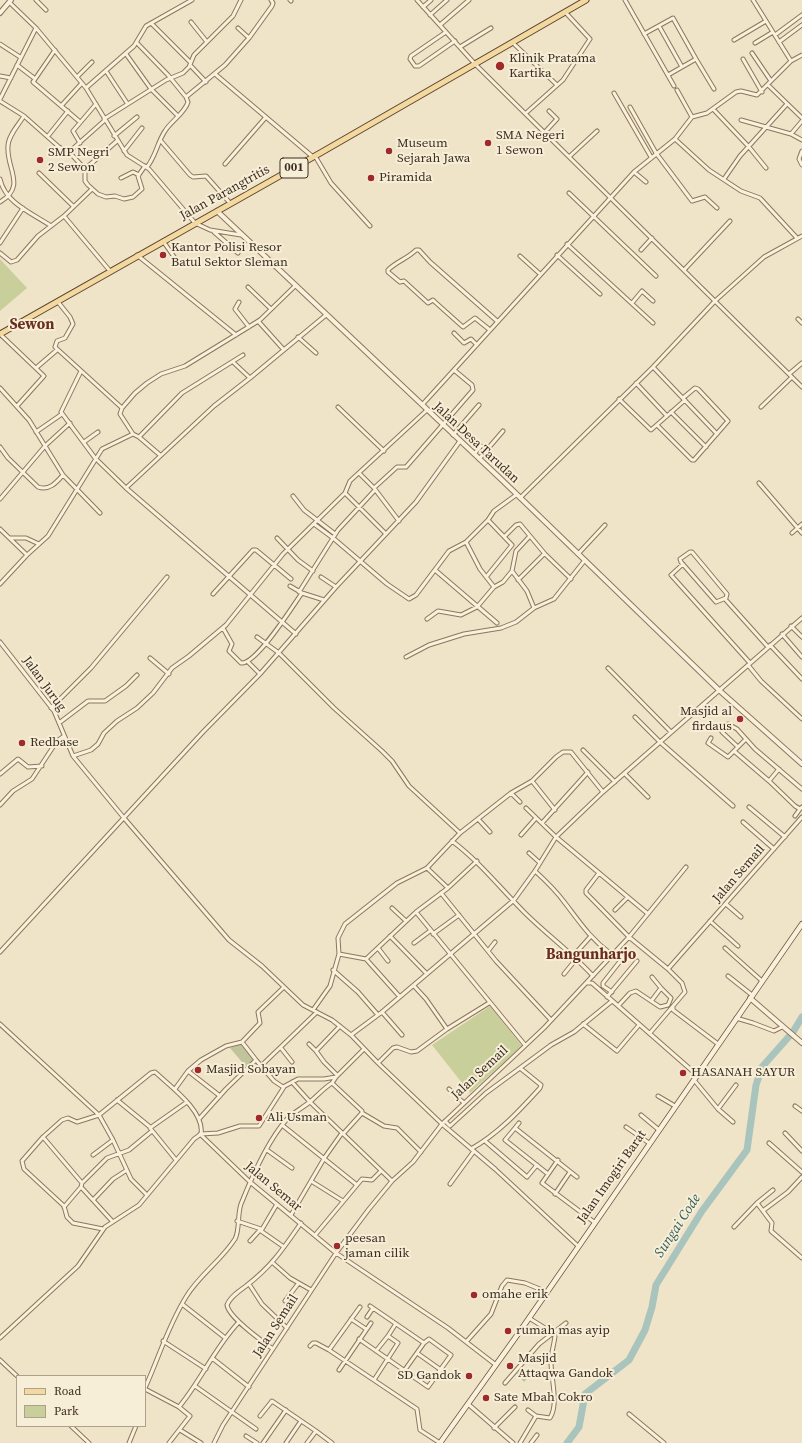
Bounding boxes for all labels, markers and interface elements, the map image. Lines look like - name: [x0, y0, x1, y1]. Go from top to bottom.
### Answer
- place label: Klinik Pratama Kartika: [509, 51, 596, 82]
- marker: Klinik Pratama Kartika: [494, 60, 506, 72]
- place label: SMA Negeri 1 Sewon: [496, 128, 565, 159]
- place label: Museum Sejarah Jawa: [397, 136, 470, 167]
- marker: SMA Negeri 1 Sewon: [483, 138, 493, 148]
- place label: SMP Negri 2 Sewon: [48, 145, 109, 176]
- marker: Museum Sejarah Jawa: [384, 146, 394, 156]
- marker: SMP Negri 2 Sewon: [35, 155, 45, 165]
- road number: 001: [280, 158, 308, 178]
- street label: Jalan Parangtritis: [177, 162, 273, 224]
- place label: Piramida: [379, 170, 432, 186]
- marker: Piramida: [366, 173, 376, 183]
- place label: Kantor Polisi Resor Batul Sektor Sleman: [171, 240, 288, 271]
- marker: Kantor Polisi Resor Batul Sektor Sleman: [158, 250, 168, 260]
- district label: Sewon: [9, 316, 55, 334]
- street label: Jalan Desa Tarudan: [430, 399, 522, 487]
- street label: Jalan Jurug: [19, 653, 69, 715]
- place label: Masjid al firdaus: [680, 704, 732, 735]
- marker: Masjid al firdaus: [735, 714, 745, 724]
- place label: Redbase: [30, 735, 79, 751]
- marker: Redbase: [17, 738, 27, 748]
- street label: Jalan Semail: [710, 842, 768, 906]
- district label: Bangunharjo: [546, 946, 636, 964]
- street label: Jalan Semail: [448, 1043, 512, 1103]
- place label: Masjid Sobayan: [206, 1062, 296, 1078]
- marker: Masjid Sobayan: [193, 1065, 203, 1075]
- place label: HASANAH SAYUR: [691, 1065, 795, 1081]
- marker: HASANAH SAYUR: [678, 1068, 688, 1078]
- place label: Ali Usman: [267, 1110, 327, 1126]
- marker: Ali Usman: [254, 1113, 264, 1123]
- street label: Jalan Imogiri Barat: [574, 1127, 650, 1227]
- street label: Jalan Semar: [241, 1159, 305, 1215]
- water label: Sungai Code: [651, 1191, 705, 1261]
- place label: peesan jaman cilik: [345, 1231, 409, 1262]
- marker: peesan jaman cilik: [332, 1241, 342, 1251]
- place label: omahe erik: [482, 1287, 548, 1303]
- marker: omahe erik: [469, 1290, 479, 1300]
- street label: Jalan Semail: [250, 1292, 302, 1360]
- place label: rumah mas ayip: [516, 1323, 610, 1339]
- marker: rumah mas ayip: [503, 1326, 513, 1336]
- place label: Masjid Attaqwa Gandok: [518, 1351, 613, 1382]
- marker: Masjid Attaqwa Gandok: [505, 1361, 515, 1371]
- place label: SD Gandok: [397, 1368, 461, 1384]
- marker: SD Gandok: [464, 1371, 474, 1381]
- legend: [16, 1375, 146, 1427]
- text: Road: [54, 1383, 81, 1399]
- place label: Sate Mbah Cokro: [494, 1390, 593, 1406]
- marker: Sate Mbah Cokro: [481, 1393, 491, 1403]
- text: Park: [54, 1403, 79, 1419]

